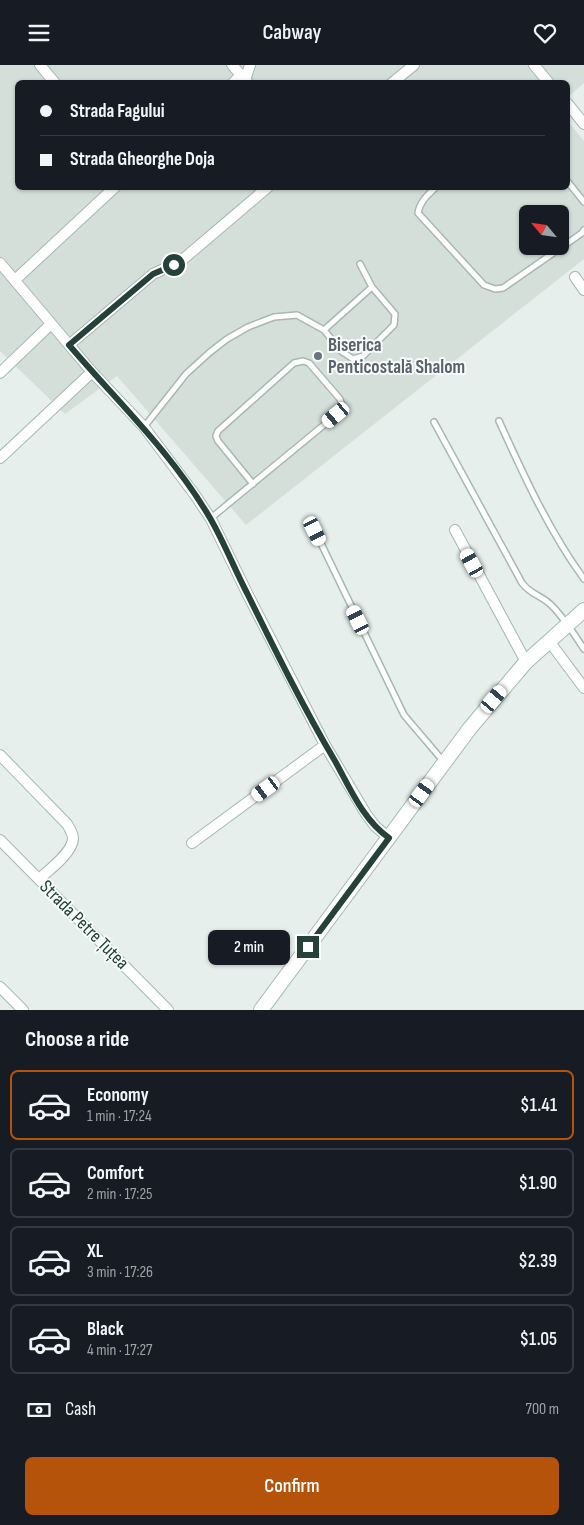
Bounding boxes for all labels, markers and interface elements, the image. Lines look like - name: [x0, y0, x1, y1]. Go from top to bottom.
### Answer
- icon: menu: [25, 19, 53, 47]
- text: Cabway: [263, 19, 321, 46]
- icon: heart: [531, 19, 559, 47]
- text: Strada Fagului: [70, 100, 165, 123]
- text: Strada Gheorghe Doja: [70, 148, 215, 171]
- north arrow: [519, 205, 569, 255]
- map controls: [519, 205, 569, 255]
- route start: [163, 254, 185, 276]
- place label: Biserica Penticostală Shalom: [328, 334, 465, 379]
- marker: Biserica Penticostală Shalom: [312, 350, 324, 362]
- car: [319, 400, 352, 430]
- car: [301, 514, 328, 548]
- car: [458, 546, 485, 580]
- car: [344, 603, 371, 637]
- car: [478, 683, 509, 715]
- car: [249, 774, 282, 804]
- car: [407, 776, 436, 810]
- street label: Strada Petre Țuțea: [35, 876, 133, 974]
- callout: 2 min: [208, 929, 290, 965]
- route end: [297, 936, 319, 958]
- text: 2 min: [234, 938, 264, 957]
- text: Choose a ride: [25, 1026, 129, 1053]
- icon: car: [27, 1083, 72, 1128]
- text: Economy: [87, 1084, 149, 1107]
- text: $1.41: [520, 1094, 557, 1117]
- text: 1 min · 17:24: [87, 1107, 152, 1126]
- icon: car: [27, 1161, 72, 1206]
- text: Comfort: [87, 1162, 144, 1185]
- text: $1.90: [519, 1172, 557, 1195]
- text: 2 min · 17:25: [87, 1185, 152, 1204]
- icon: car: [27, 1239, 72, 1284]
- text: XL: [87, 1240, 103, 1263]
- text: $2.39: [518, 1250, 557, 1273]
- text: 3 min · 17:26: [87, 1263, 153, 1282]
- icon: car: [27, 1317, 72, 1362]
- text: Black: [87, 1318, 124, 1341]
- text: $1.05: [519, 1328, 557, 1351]
- text: 4 min · 17:27: [87, 1341, 153, 1360]
- icon: cash: [25, 1396, 53, 1424]
- text: Cash: [65, 1398, 96, 1421]
- text: 700 m: [526, 1400, 559, 1419]
- button: Confirm: [25, 1457, 559, 1515]

